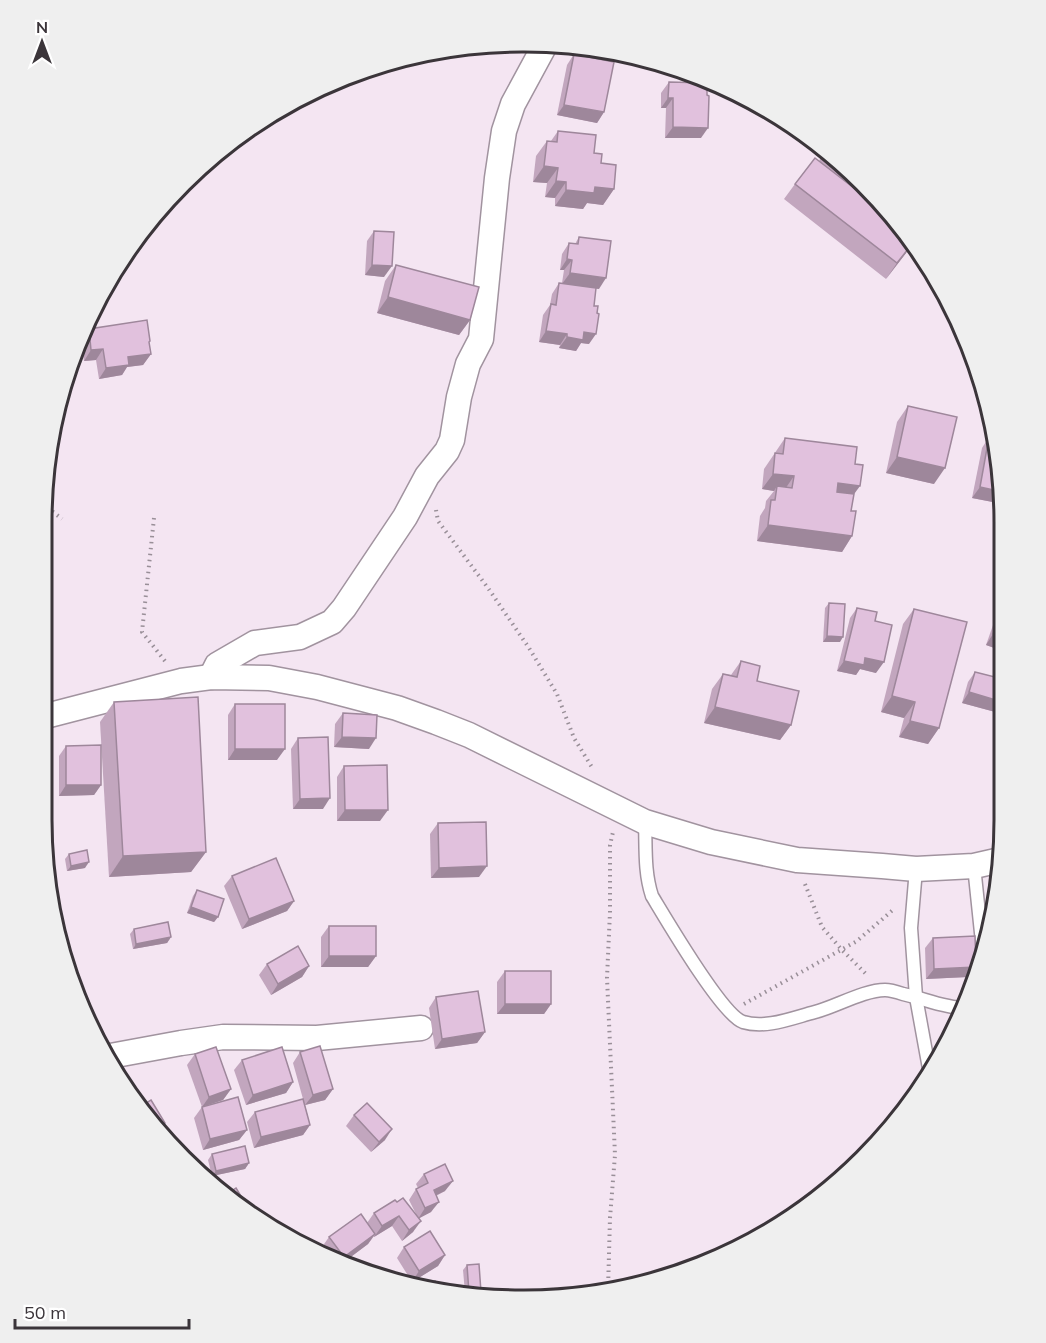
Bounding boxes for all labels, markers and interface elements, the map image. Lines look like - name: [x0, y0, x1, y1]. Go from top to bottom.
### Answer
- north arrow: [12, 12, 72, 72]
- text: N: [36, 17, 48, 37]
- scale bar: [15, 1292, 189, 1330]
- text: 50 m: [24, 1301, 66, 1324]

